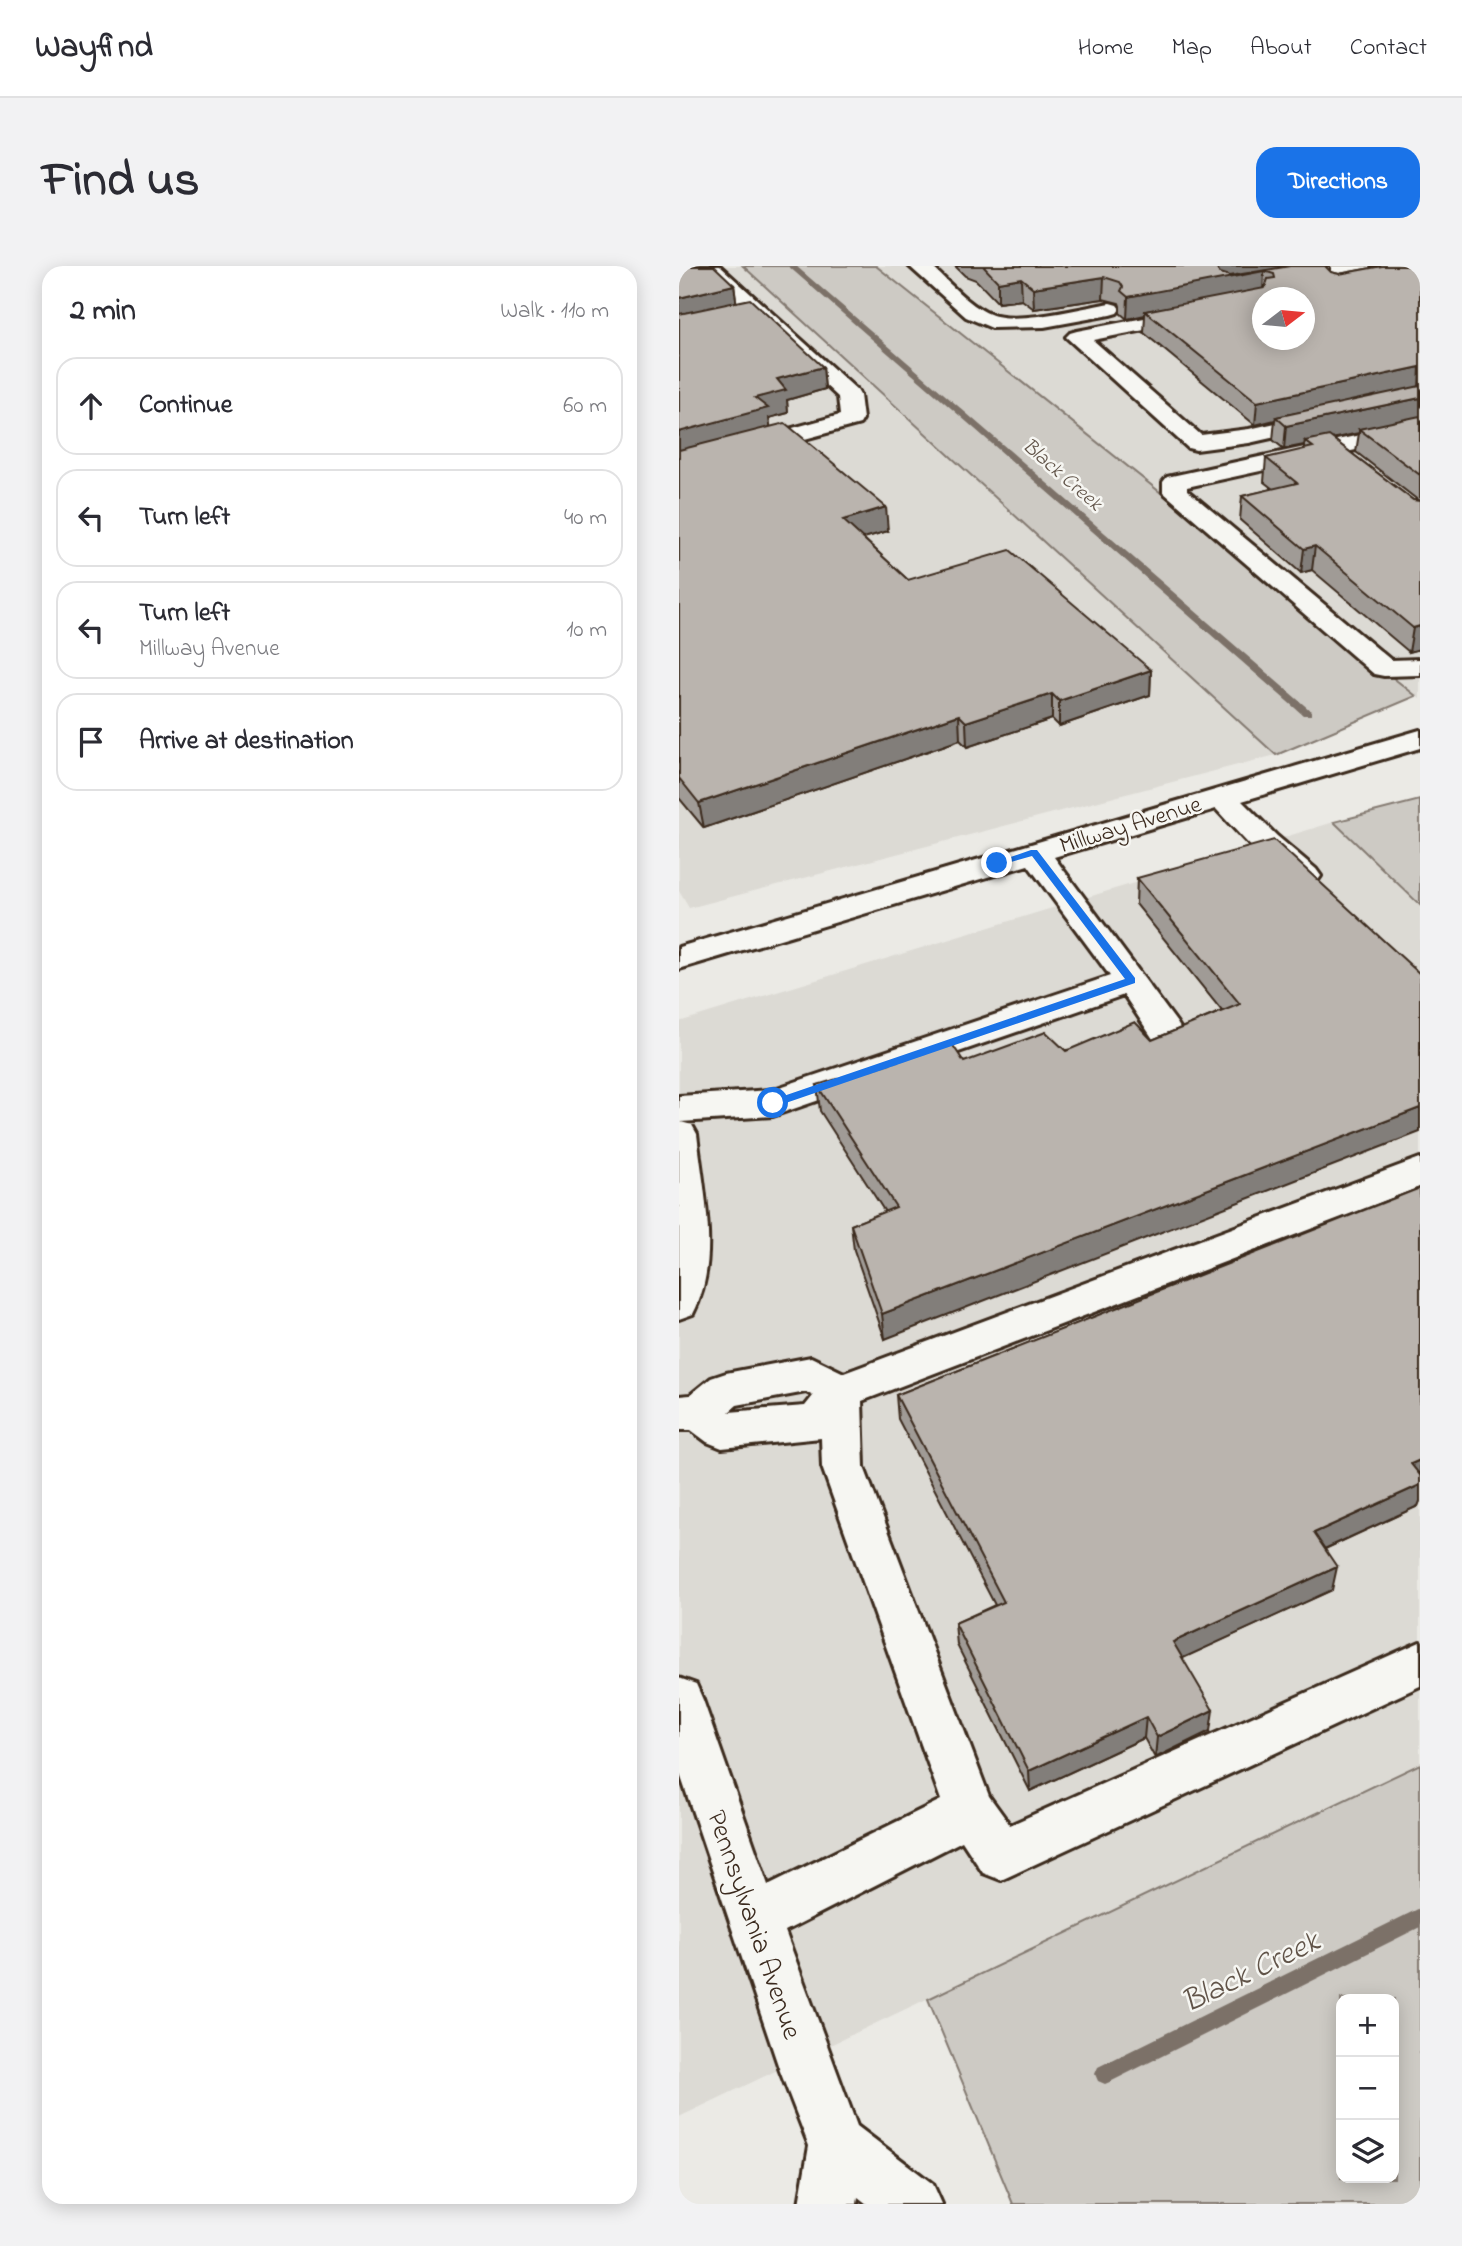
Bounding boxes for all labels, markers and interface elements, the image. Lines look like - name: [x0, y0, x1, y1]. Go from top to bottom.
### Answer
- text: Wayfind: [35, 24, 153, 72]
- text: Home: [1078, 31, 1134, 66]
- text: Map: [1172, 31, 1212, 66]
- text: About: [1250, 31, 1312, 66]
- text: Contact: [1350, 31, 1427, 66]
- text: Find us: [42, 146, 199, 218]
- button: Directions: [1256, 147, 1420, 218]
- north arrow: [1252, 287, 1315, 350]
- text: 2 min: [70, 290, 136, 334]
- text: Walk · 110 m: [500, 295, 609, 328]
- icon: ahead: [72, 387, 110, 425]
- text: Continue: [139, 387, 232, 425]
- text: 60 m: [563, 390, 607, 423]
- water label: Black Creek: [1015, 432, 1109, 519]
- icon: left: [72, 499, 110, 537]
- text: Turn left: [139, 499, 230, 537]
- text: 40 m: [564, 502, 607, 535]
- text: Turn left: [139, 595, 230, 633]
- icon: left: [72, 611, 110, 649]
- text: 10 m: [566, 614, 607, 647]
- text: Millway Avenue: [139, 633, 280, 666]
- icon: arrive: [72, 723, 110, 761]
- text: Arrive at destination: [139, 723, 354, 761]
- street label: Millway Avenue: [1055, 788, 1207, 866]
- route end: [981, 847, 1012, 878]
- route start: [757, 1087, 788, 1118]
- street label: Pennsylvania Avenue: [694, 1805, 811, 2046]
- water label: Black Creek: [1174, 1919, 1330, 2027]
- map controls: [1336, 1994, 1399, 2183]
- button: +: [1336, 1994, 1399, 2057]
- button: −: [1336, 2057, 1399, 2120]
- button: layers: [1336, 2120, 1399, 2183]

